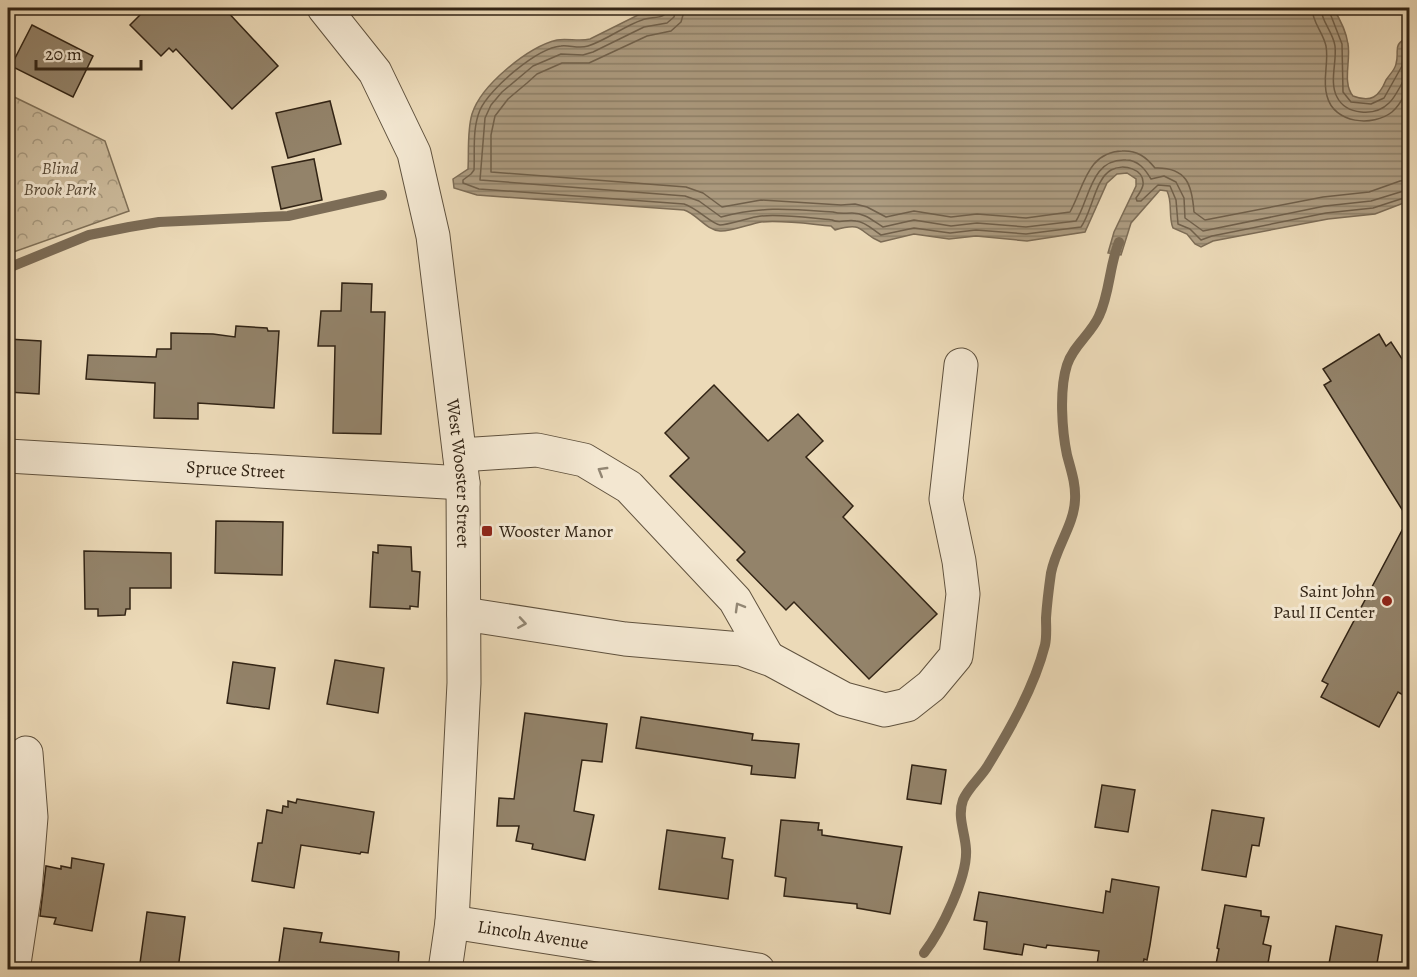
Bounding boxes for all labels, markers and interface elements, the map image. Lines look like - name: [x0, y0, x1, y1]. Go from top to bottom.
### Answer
- scale bar: [36, 33, 141, 71]
- text: 20 m: [45, 42, 82, 66]
- park label: Blind Brook Park: [23, 156, 97, 201]
- street label: West Wooster Street: [441, 397, 475, 548]
- street label: Spruce Street: [185, 455, 286, 484]
- one-way arrow: [598, 466, 608, 478]
- place label: Wooster Manor: [498, 519, 613, 543]
- marker: Wooster Manor: [480, 524, 494, 538]
- place label: Saint John Paul II Center: [1273, 579, 1375, 624]
- marker: Saint John Paul II Center: [1380, 594, 1394, 608]
- one-way arrow: [735, 603, 746, 613]
- one-way arrow: [517, 616, 527, 629]
- street label: Lincoln Avenue: [476, 914, 590, 955]

